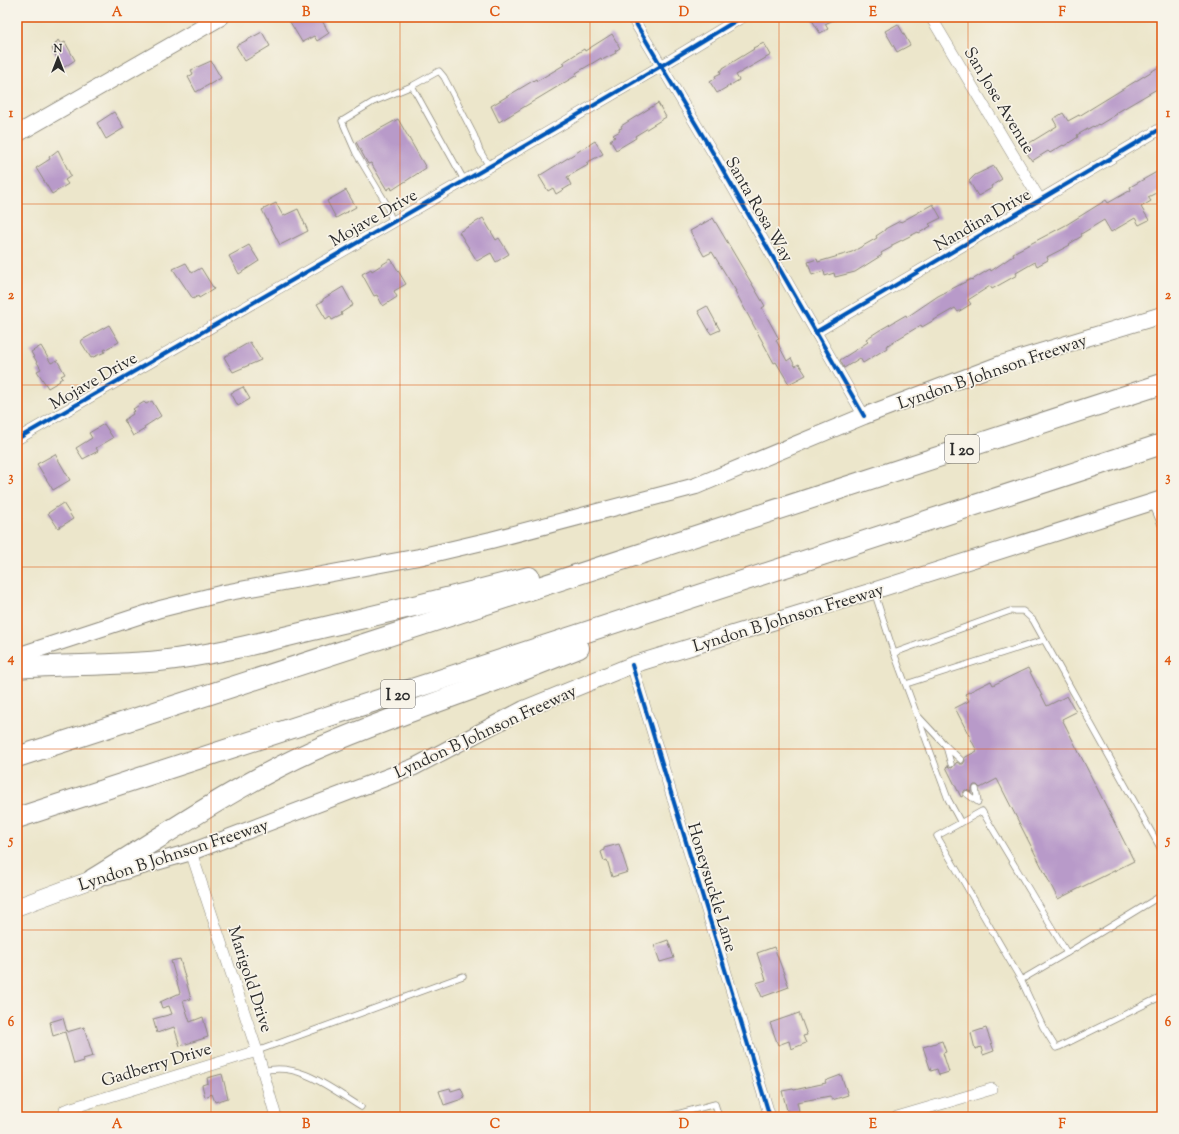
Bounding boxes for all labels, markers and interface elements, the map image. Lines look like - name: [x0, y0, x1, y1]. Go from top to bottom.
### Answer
- text: A: [112, 4, 123, 22]
- text: B: [302, 4, 311, 22]
- text: C: [490, 4, 500, 22]
- text: D: [679, 4, 689, 22]
- text: E: [869, 4, 877, 22]
- text: F: [1058, 4, 1066, 22]
- north arrow: [38, 38, 78, 78]
- text: N: [53, 41, 63, 57]
- street label: San Jose Avenue: [957, 43, 1040, 159]
- text: 1: [9, 105, 14, 123]
- text: 1: [1166, 105, 1171, 123]
- street label: Santa Rosa Way: [718, 153, 798, 268]
- street label: Nandina Drive: [930, 183, 1036, 258]
- street label: Mojave Drive: [326, 184, 422, 254]
- text: 2: [8, 287, 15, 305]
- text: 2: [1165, 287, 1172, 305]
- street label: Lyndon B Johnson Freeway: [895, 329, 1091, 417]
- street label: Mojave Drive: [46, 347, 142, 417]
- road number: I 20: [945, 435, 979, 463]
- text: 3: [8, 469, 14, 487]
- text: 3: [1165, 469, 1171, 487]
- street label: Lyndon B Johnson Freeway: [690, 578, 888, 659]
- text: 4: [7, 650, 15, 668]
- text: 4: [1164, 650, 1172, 668]
- road number: I 20: [381, 680, 415, 708]
- street label: Lyndon B Johnson Freeway: [391, 680, 581, 786]
- street label: Lyndon B Johnson Freeway: [75, 814, 272, 898]
- street label: Honeysuckle Lane: [680, 820, 742, 955]
- text: 5: [8, 832, 14, 850]
- text: 5: [1165, 832, 1171, 850]
- street label: Marigold Drive: [221, 923, 278, 1036]
- text: 6: [8, 1014, 15, 1032]
- text: 6: [1165, 1014, 1172, 1032]
- street label: Gadberry Drive: [98, 1038, 215, 1094]
- text: A: [112, 1116, 123, 1134]
- text: B: [302, 1116, 311, 1134]
- text: C: [490, 1116, 500, 1134]
- text: D: [679, 1116, 689, 1134]
- text: E: [869, 1116, 877, 1134]
- text: F: [1058, 1116, 1066, 1134]

